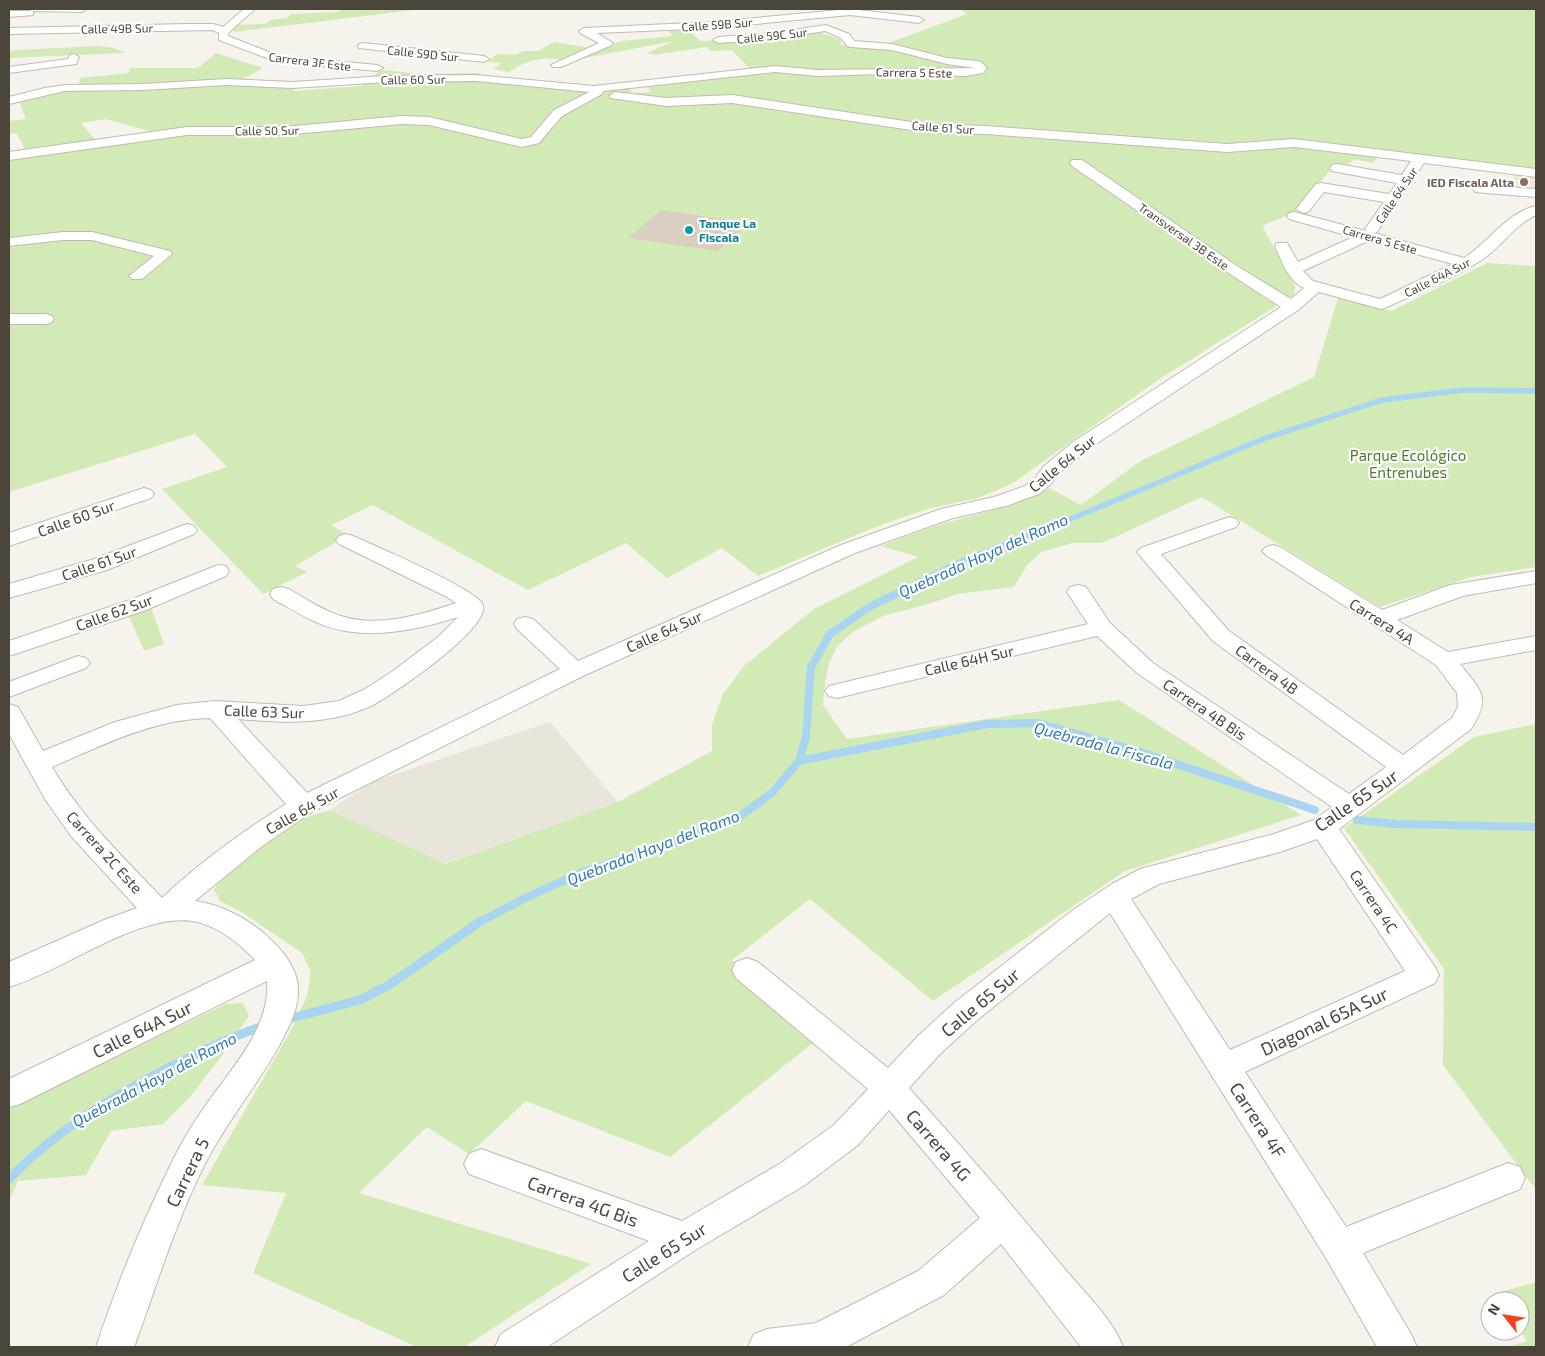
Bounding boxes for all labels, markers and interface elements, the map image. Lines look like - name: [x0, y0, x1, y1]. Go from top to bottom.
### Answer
- street label: Calle 59B Sur: [681, 15, 753, 33]
- street label: Calle 49B Sur: [81, 20, 154, 36]
- street label: Calle 59C Sur: [736, 24, 808, 46]
- street label: Calle 59D Sur: [386, 42, 460, 64]
- street label: Carrera 3F Este: [268, 49, 352, 73]
- street label: Carrera 5 Este: [876, 64, 952, 80]
- street label: Calle 60 Sur: [380, 71, 446, 87]
- street label: Calle 61 Sur: [911, 118, 975, 136]
- street label: Calle 50 Sur: [235, 122, 300, 138]
- street label: Calle 64 Sur: [1372, 164, 1420, 226]
- place label: IED Fiscala Alta: [1427, 175, 1514, 189]
- marker: IED Fiscala Alta: [1518, 176, 1530, 188]
- street label: Transversal 3B Este: [1136, 200, 1232, 272]
- place label: Tanque La Fiscala: [699, 216, 756, 244]
- street label: Carrera 5 Este: [1341, 222, 1419, 256]
- marker: Tanque La Fiscala: [683, 224, 695, 236]
- street label: Calle 64A Sur: [1402, 254, 1472, 300]
- street label: Calle 64 Sur: [1025, 430, 1099, 496]
- park label: Parque Ecológico Entrenubes: [1350, 446, 1466, 481]
- street label: Calle 60 Sur: [35, 496, 117, 540]
- water label: Quebrada Haya del Ramo: [895, 509, 1071, 602]
- street label: Calle 61 Sur: [59, 542, 139, 584]
- street label: Calle 62 Sur: [73, 590, 155, 634]
- street label: Carrera 4A: [1346, 594, 1418, 648]
- street label: Calle 64 Sur: [623, 606, 705, 656]
- street label: Carrera 4B: [1232, 640, 1302, 698]
- street label: Calle 64H Sur: [923, 641, 1015, 679]
- street label: Carrera 4B Bis: [1160, 674, 1250, 744]
- street label: Calle 63 Sur: [224, 701, 304, 721]
- water label: Quebrada la Fiscala: [1032, 717, 1176, 774]
- street label: Calle 65 Sur: [1310, 764, 1402, 836]
- street label: Calle 64 Sur: [262, 782, 342, 838]
- water label: Quebrada Haya del Ramo: [564, 805, 742, 890]
- street label: Carrera 2C Este: [63, 807, 147, 897]
- street label: Carrera 4C: [1346, 866, 1402, 936]
- street label: Calle 65 Sur: [936, 963, 1024, 1041]
- street label: Diagonal 65A Sur: [1257, 982, 1391, 1060]
- street label: Calle 64A Sur: [89, 995, 195, 1063]
- water label: Quebrada Haya del Ramo: [69, 1028, 240, 1131]
- street label: Carrera 4F: [1225, 1078, 1291, 1162]
- street label: Carrera 4G: [902, 1105, 976, 1185]
- street label: Carrera 5: [161, 1134, 213, 1210]
- street label: Carrera 4G Bis: [525, 1171, 641, 1231]
- street label: Calle 65 Sur: [617, 1217, 711, 1287]
- north arrow: [1480, 1291, 1530, 1341]
- text: N: [1483, 1301, 1503, 1318]

